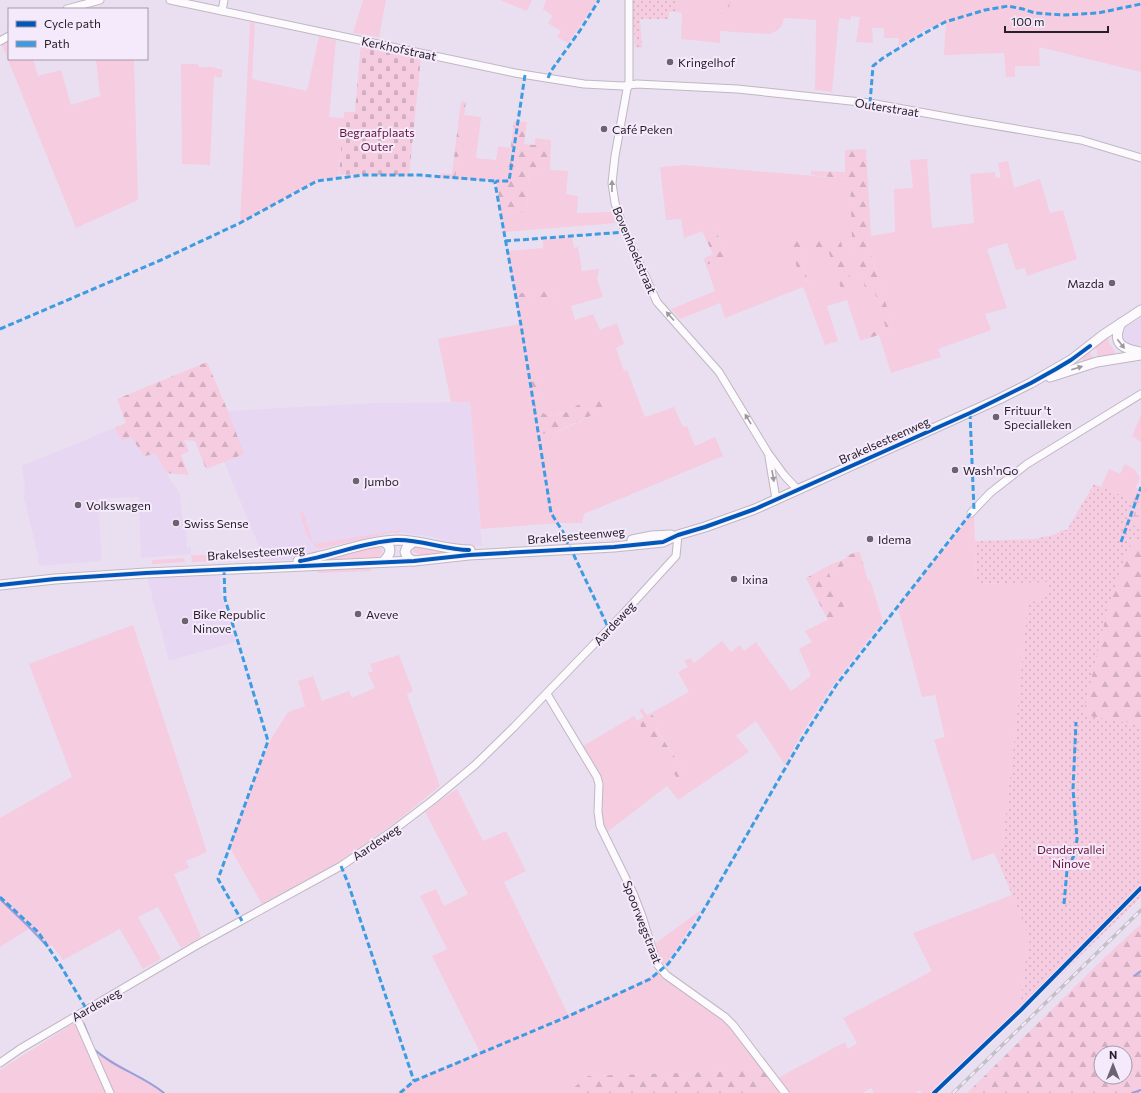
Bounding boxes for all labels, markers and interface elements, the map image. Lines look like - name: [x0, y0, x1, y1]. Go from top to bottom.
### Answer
- legend: [8, 8, 148, 60]
- scale bar: [1005, 8, 1108, 34]
- text: 100 m: [1011, 14, 1045, 28]
- text: Cycle path: [44, 16, 101, 30]
- street label: Kerkhofstraat: [360, 33, 438, 63]
- text: Path: [44, 36, 70, 50]
- place label: Kringelhof: [678, 55, 736, 69]
- marker: Kringelhof: [665, 57, 675, 67]
- street label: Outerstraat: [854, 95, 920, 119]
- place label: Café Peken: [612, 122, 673, 136]
- marker: Café Peken: [599, 124, 609, 134]
- park label: Begraafplaats Outer: [339, 125, 415, 153]
- one-way arrow: [609, 179, 615, 192]
- street label: Bovenhoekstraat: [610, 204, 660, 296]
- place label: Mazda: [1067, 276, 1104, 290]
- marker: Mazda: [1107, 278, 1117, 288]
- one-way arrow: [665, 311, 674, 321]
- one-way arrow: [1117, 338, 1125, 349]
- one-way arrow: [1072, 365, 1084, 371]
- place label: Frituur 't Specialleken: [1004, 403, 1072, 431]
- marker: Frituur 't Specialleken: [991, 412, 1001, 422]
- one-way arrow: [745, 413, 752, 425]
- street label: Brakelsesteenweg: [836, 413, 932, 466]
- place label: Wash'nGo: [963, 463, 1019, 477]
- marker: Wash'nGo: [950, 465, 960, 475]
- one-way arrow: [770, 470, 776, 482]
- place label: Jumbo: [364, 474, 399, 489]
- marker: Jumbo: [351, 476, 361, 486]
- place label: Volkswagen: [86, 498, 151, 512]
- marker: Volkswagen: [73, 500, 83, 510]
- place label: Swiss Sense: [184, 516, 249, 530]
- marker: Swiss Sense: [171, 518, 181, 528]
- street label: Brakelsesteenweg: [527, 524, 626, 546]
- place label: Idema: [878, 532, 911, 546]
- marker: Idema: [865, 534, 875, 544]
- street label: Brakelsesteenweg: [207, 542, 306, 562]
- place label: Ixina: [742, 572, 768, 586]
- marker: Ixina: [729, 574, 739, 584]
- street label: Aardeweg: [590, 598, 638, 648]
- place label: Bike Republic Ninove: [193, 607, 266, 635]
- place label: Aveve: [366, 607, 398, 621]
- marker: Aveve: [353, 609, 363, 619]
- marker: Bike Republic Ninove: [180, 616, 190, 626]
- street label: Aardeweg: [350, 821, 403, 863]
- park label: Dendervallei Ninove: [1037, 842, 1105, 870]
- street label: Spoorwegstraat: [621, 878, 665, 966]
- street label: Aardeweg: [69, 984, 123, 1024]
- north arrow: [1093, 1045, 1133, 1085]
- text: N: [1109, 1048, 1117, 1061]

